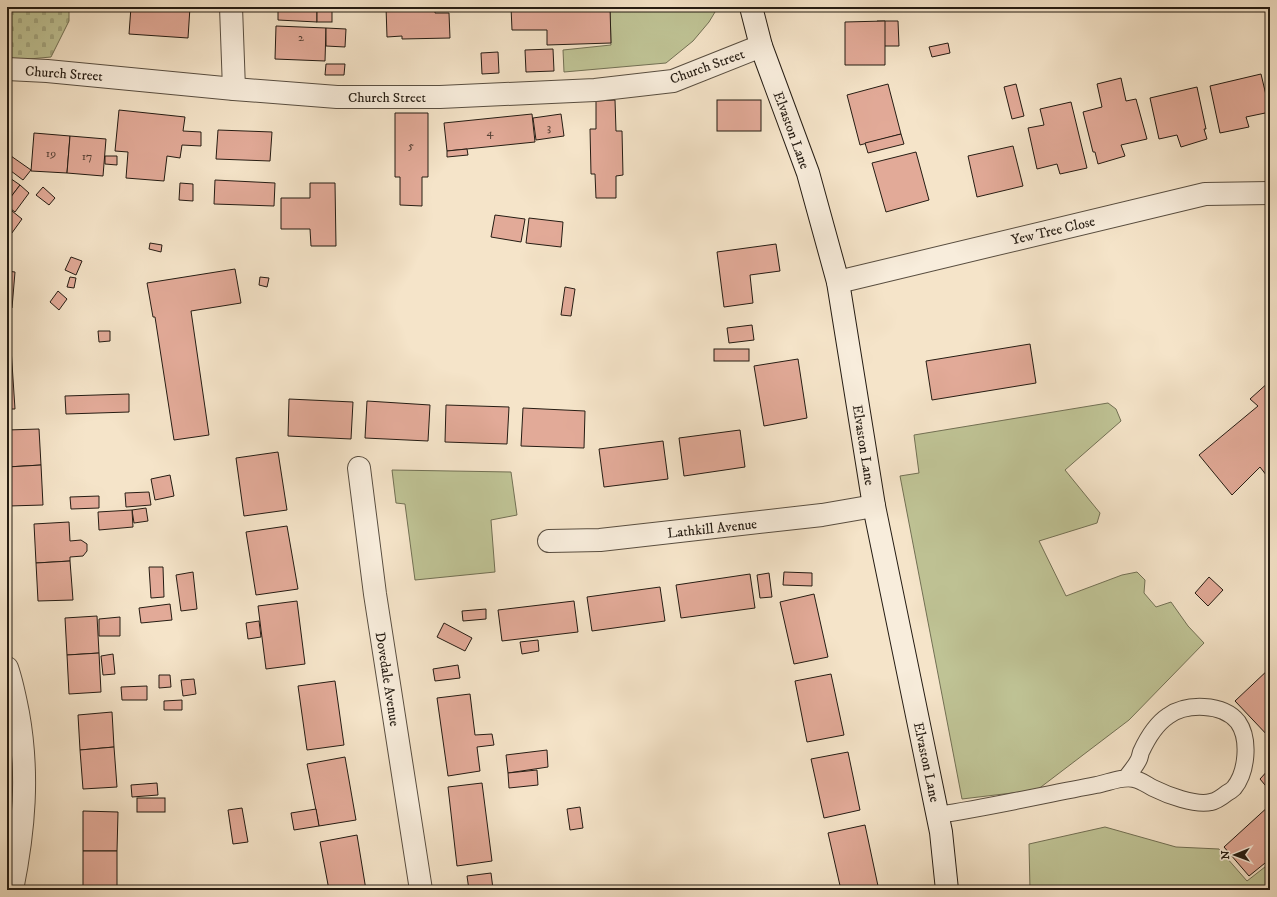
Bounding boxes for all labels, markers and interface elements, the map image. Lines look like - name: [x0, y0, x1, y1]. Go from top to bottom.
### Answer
- house number: 2: [298, 30, 304, 45]
- street label: Church Street: [668, 45, 748, 89]
- street label: Church Street: [24, 62, 104, 86]
- street label: Church Street: [348, 89, 427, 107]
- street label: Elvaston Lane: [769, 89, 814, 172]
- house number: 3: [547, 120, 551, 135]
- house number: 4: [487, 125, 495, 140]
- house number: 5: [408, 138, 414, 153]
- house number: 19: [46, 146, 56, 161]
- house number: 17: [82, 149, 92, 164]
- street label: Yew Tree Close: [1010, 213, 1097, 249]
- street label: Elvaston Lane: [848, 403, 878, 487]
- street label: Lathkill Avenue: [666, 515, 758, 543]
- street label: Dovedale Avenue: [371, 631, 403, 728]
- street label: Elvaston Lane: [909, 720, 943, 804]
- north arrow: [1215, 835, 1255, 875]
- text: N: [1219, 851, 1233, 860]

